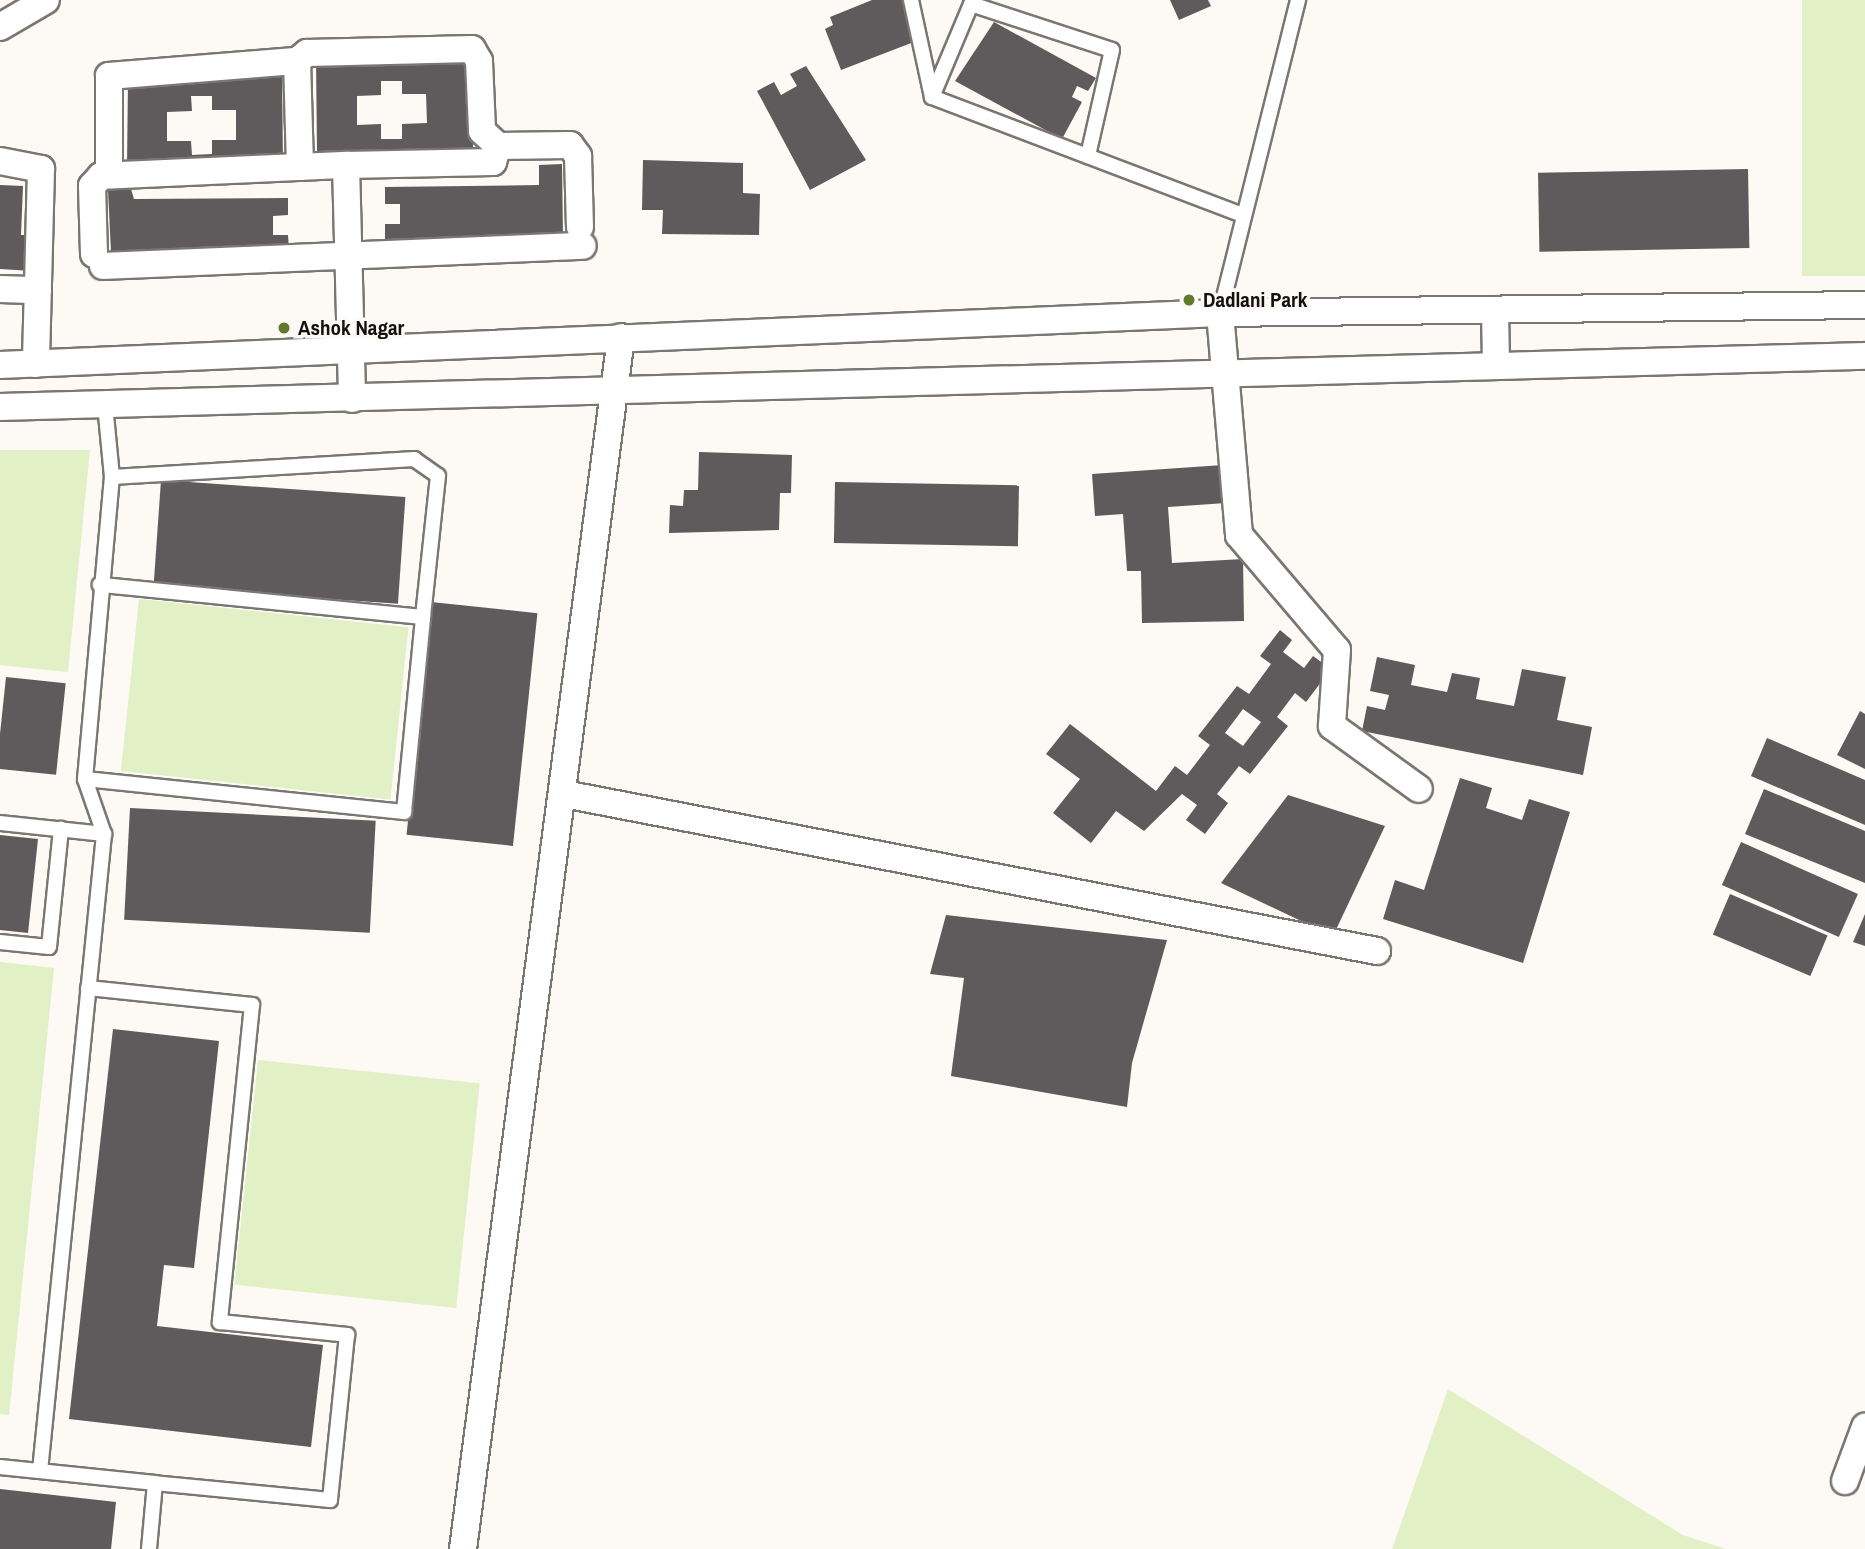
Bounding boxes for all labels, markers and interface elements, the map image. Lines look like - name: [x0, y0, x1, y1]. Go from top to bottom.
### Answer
- place label: Dadlani Park: [1203, 287, 1307, 313]
- marker: Dadlani Park: [1181, 292, 1197, 308]
- place label: Ashok Nagar: [298, 315, 404, 341]
- marker: Ashok Nagar: [276, 320, 292, 336]

